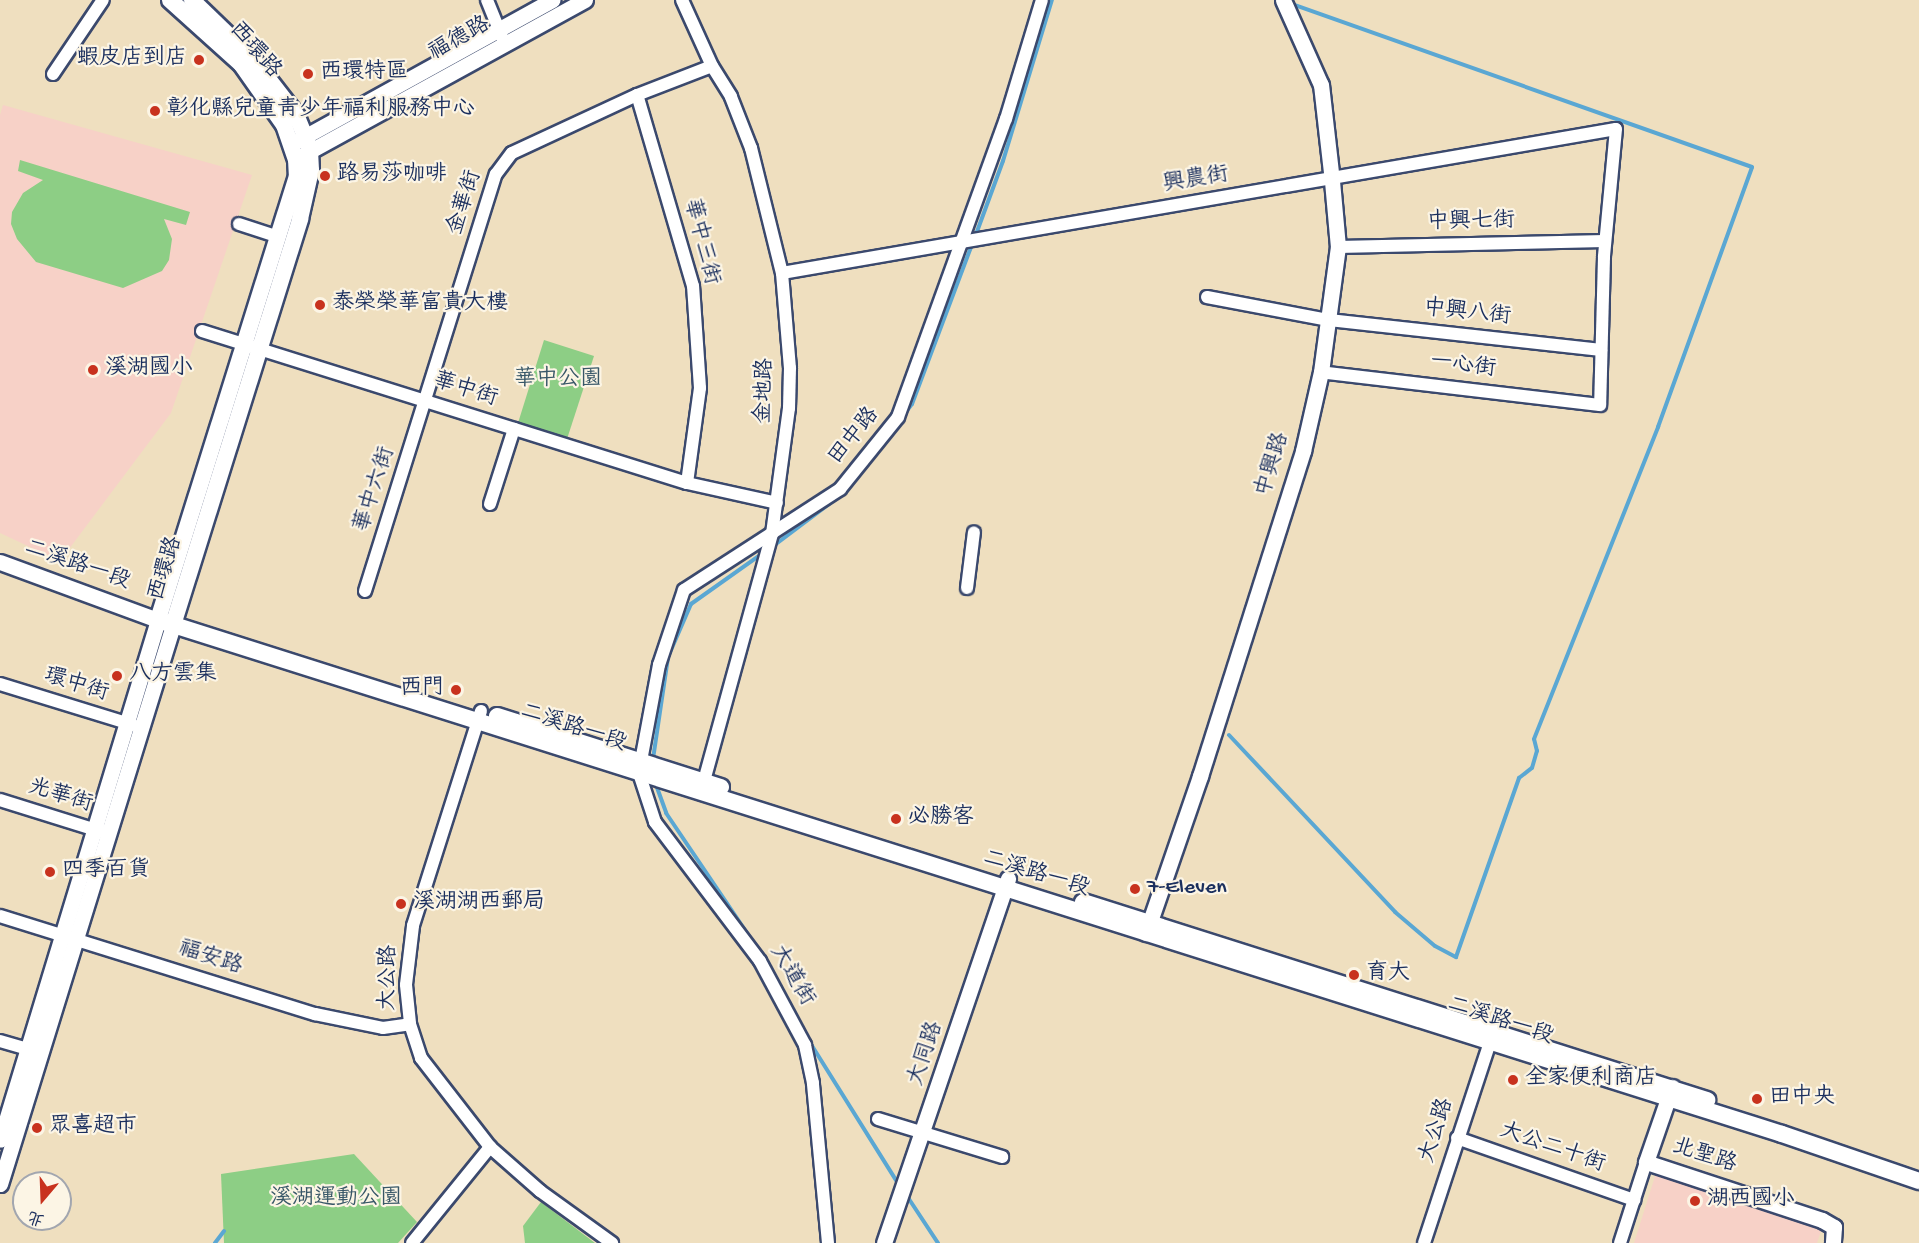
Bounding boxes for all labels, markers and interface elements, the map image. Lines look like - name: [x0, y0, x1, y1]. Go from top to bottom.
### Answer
- street label: 福德路: [425, 12, 495, 68]
- street label: 西環路: [222, 17, 286, 85]
- place label: 蝦皮店到店: [77, 47, 187, 73]
- marker: 蝦皮店到店: [192, 53, 206, 67]
- place label: 西環特區: [320, 61, 408, 87]
- marker: 西環特區: [301, 67, 315, 81]
- place label: 彰化縣兒童青少年福利服務中心: [167, 98, 475, 124]
- marker: 彰化縣兒童青少年福利服務中心: [148, 104, 162, 118]
- place label: 路易莎咖啡: [337, 163, 447, 189]
- street label: 興農街: [1161, 163, 1231, 199]
- street label: 金華街: [443, 168, 489, 238]
- marker: 路易莎咖啡: [318, 169, 332, 183]
- street label: 華中三街: [677, 196, 723, 288]
- street label: 中興七街: [1427, 209, 1515, 237]
- place label: 泰榮榮華富貴大樓: [332, 292, 508, 318]
- street label: 中興八街: [1422, 296, 1512, 332]
- marker: 泰榮榮華富貴大樓: [313, 298, 327, 312]
- street label: 一心街: [1429, 350, 1497, 384]
- place label: 溪湖國小: [105, 357, 193, 383]
- street label: 金地路: [752, 358, 780, 424]
- marker: 溪湖國小: [86, 363, 100, 377]
- street label: 華中街: [430, 368, 500, 414]
- park label: 華中公園: [514, 368, 602, 394]
- street label: 田中路: [824, 403, 886, 471]
- street label: 中興路: [1252, 430, 1296, 500]
- street label: 華中六街: [350, 444, 402, 536]
- street label: 西環路: [145, 534, 189, 604]
- street label: 二溪路一段: [21, 536, 133, 596]
- place label: 八方雲集: [129, 663, 217, 689]
- street label: 環中街: [41, 664, 111, 708]
- marker: 八方雲集: [110, 669, 124, 683]
- place label: 西門: [400, 677, 444, 703]
- marker: 西門: [449, 683, 463, 697]
- street label: 二溪路一段: [517, 699, 629, 759]
- street label: 光華街: [25, 775, 95, 819]
- place label: 必勝客: [908, 806, 974, 832]
- marker: 必勝客: [889, 812, 903, 826]
- street label: 二溪路一段: [980, 846, 1092, 904]
- place label: 四季百貨: [62, 859, 150, 885]
- marker: 四季百貨: [43, 865, 57, 879]
- place label: 7-Eleven: [1147, 876, 1227, 902]
- marker: 7-Eleven: [1128, 882, 1142, 896]
- place label: 溪湖湖西郵局: [413, 891, 545, 917]
- marker: 溪湖湖西郵局: [394, 897, 408, 911]
- street label: 福安路: [175, 936, 245, 982]
- street label: 大道街: [763, 941, 819, 1011]
- street label: 大公路: [376, 945, 404, 1011]
- place label: 育大: [1366, 962, 1410, 988]
- marker: 育大: [1347, 968, 1361, 982]
- street label: 二溪路一段: [1444, 992, 1556, 1052]
- street label: 大同路: [904, 1019, 950, 1089]
- place label: 全家便利商店: [1525, 1067, 1657, 1093]
- marker: 全家便利商店: [1506, 1073, 1520, 1087]
- place label: 田中央: [1769, 1086, 1835, 1112]
- marker: 田中央: [1750, 1092, 1764, 1106]
- street label: 大公路: [1415, 1096, 1461, 1166]
- place label: 眾喜超市: [49, 1115, 137, 1141]
- street label: 大公二十街: [1496, 1119, 1608, 1179]
- marker: 眾喜超市: [30, 1121, 44, 1135]
- street label: 北聖路: [1669, 1134, 1739, 1180]
- north arrow: [12, 1171, 72, 1231]
- park label: 溪湖運動公園: [270, 1187, 402, 1213]
- place label: 湖西國小: [1707, 1188, 1795, 1214]
- marker: 湖西國小: [1688, 1194, 1702, 1208]
- text: 北: [26, 1205, 47, 1228]

